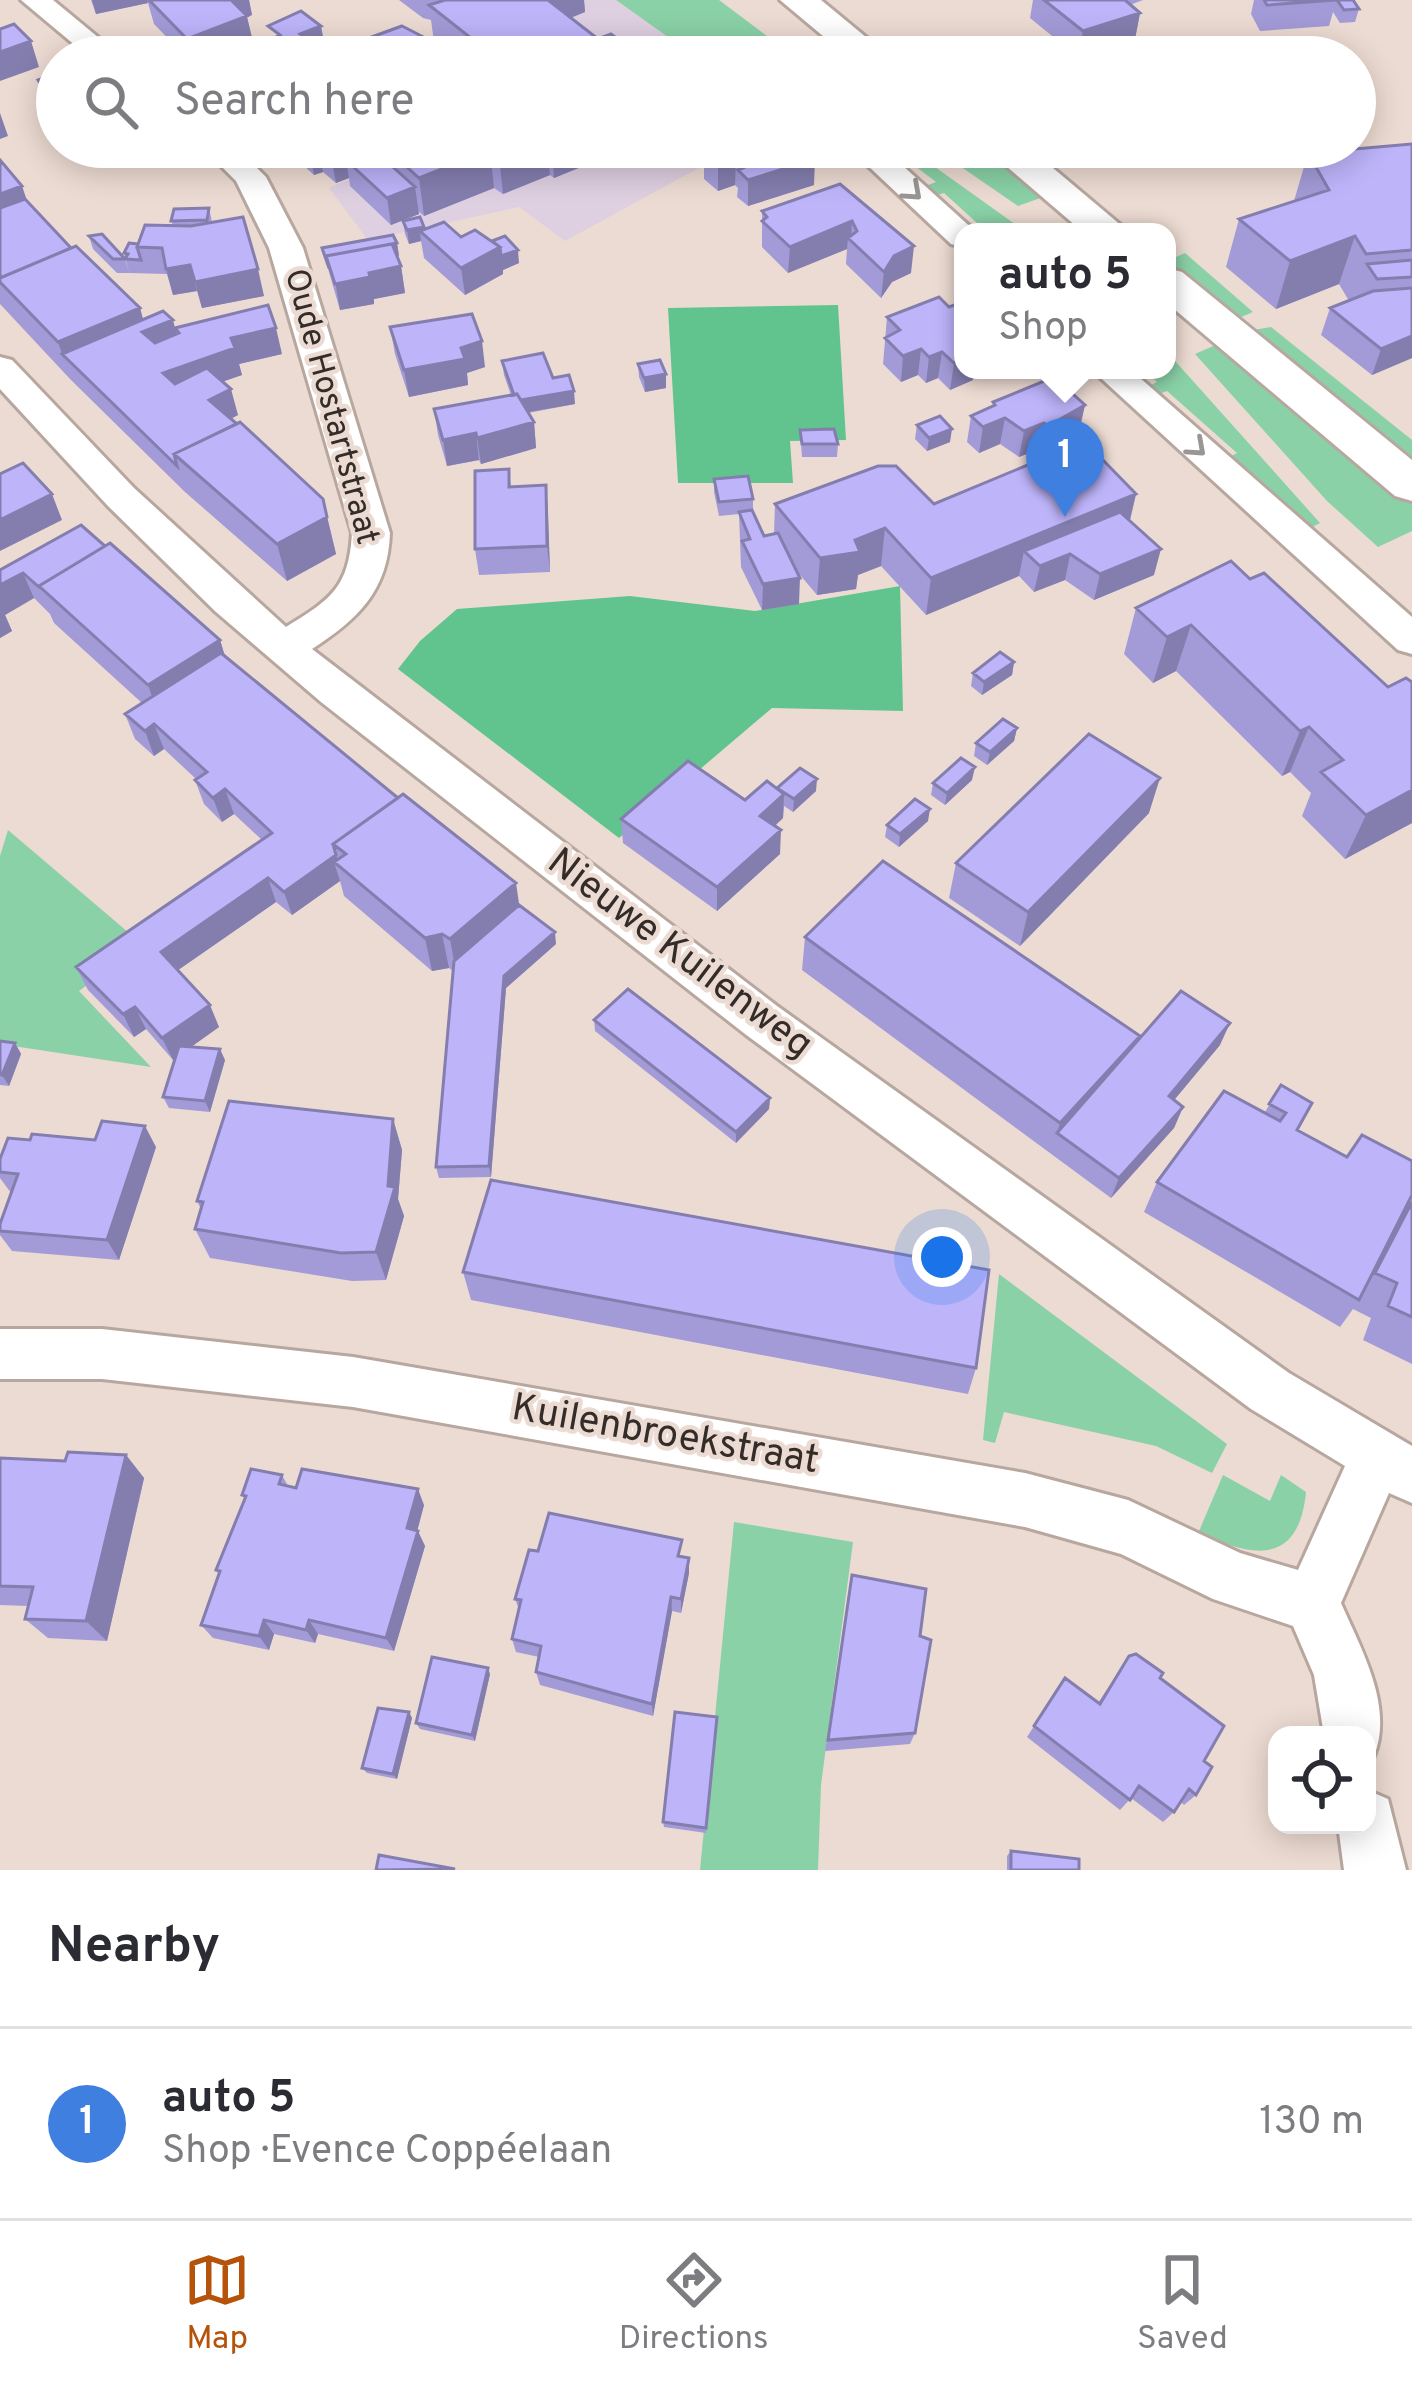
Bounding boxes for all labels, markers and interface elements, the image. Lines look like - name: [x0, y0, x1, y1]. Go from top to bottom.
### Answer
- search box: [36, 36, 1376, 168]
- icon: search: [78, 69, 144, 135]
- text: Search here: [174, 74, 414, 131]
- one-way arrow: [900, 178, 921, 199]
- popup: [954, 223, 1176, 379]
- text: auto 5: [998, 248, 1132, 305]
- street label: Oude Hostartstraat: [273, 265, 387, 549]
- text: Shop: [998, 305, 1088, 354]
- pin: 1: [1026, 418, 1104, 517]
- one-way arrow: [1184, 434, 1205, 455]
- street label: Nieuwe Kuilenweg: [537, 839, 821, 1071]
- your location: [912, 1227, 972, 1287]
- street label: Kuilenbroekstraat: [508, 1385, 822, 1487]
- map controls: [1268, 1726, 1376, 1834]
- button: locate: [1268, 1726, 1376, 1834]
- text: Nearby: [48, 1916, 220, 1981]
- text: auto 5: [162, 2071, 295, 2128]
- text: 1: [79, 2099, 95, 2148]
- text: 130 m: [1259, 2099, 1364, 2148]
- text: Shop · Evence Coppéelaan: [162, 2128, 612, 2177]
- tab: Map: [184, 2247, 250, 2361]
- tab: Directions: [619, 2247, 769, 2361]
- tab: Saved: [1137, 2247, 1228, 2361]

